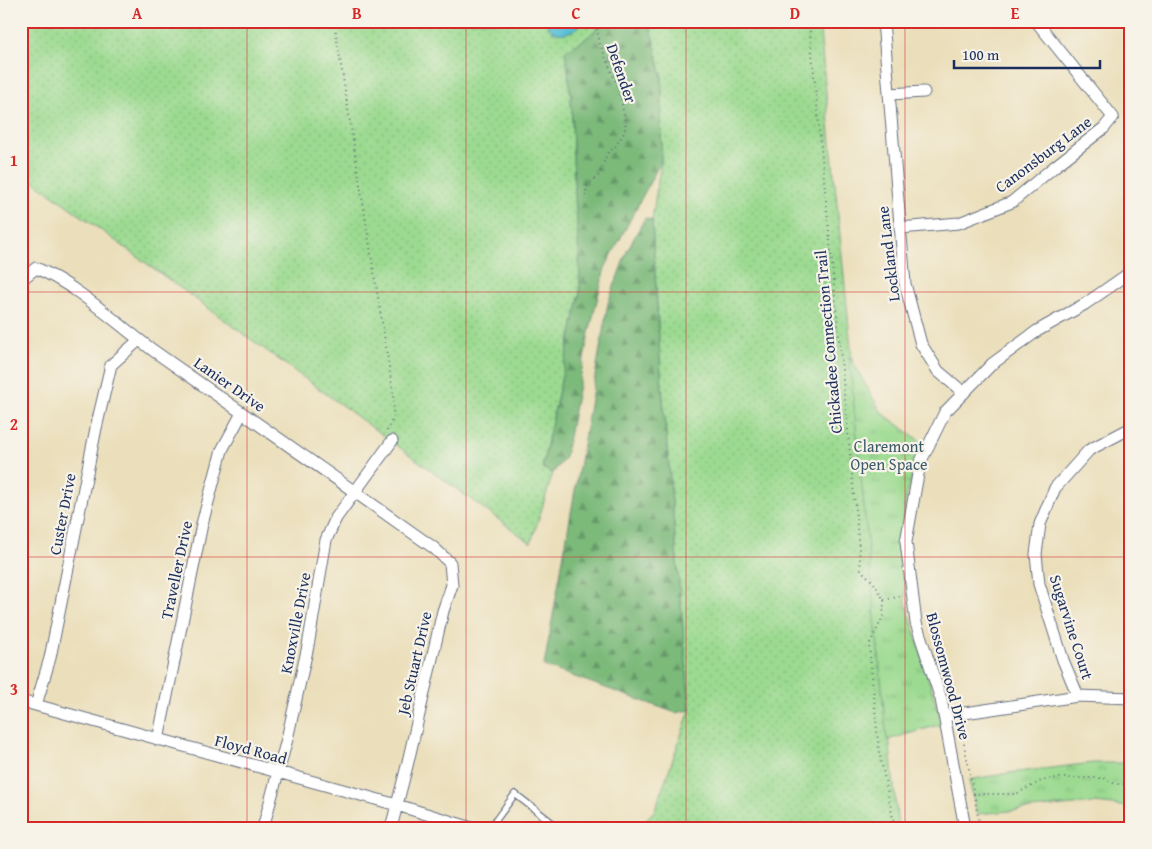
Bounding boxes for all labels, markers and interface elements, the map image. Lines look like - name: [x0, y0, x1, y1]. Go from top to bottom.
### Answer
- text: A: [132, 1, 143, 25]
- text: B: [352, 1, 362, 25]
- text: C: [571, 1, 581, 25]
- text: D: [790, 1, 800, 25]
- text: E: [1011, 1, 1020, 25]
- scale bar: [954, 38, 1101, 70]
- street label: Defender: [601, 40, 643, 106]
- text: 100 m: [962, 44, 1000, 65]
- street label: Canonsburg Lane: [990, 110, 1096, 198]
- text: 1: [10, 148, 18, 172]
- street label: Lockland Lane: [870, 205, 906, 303]
- street label: Chickadee Connection Trail: [808, 249, 848, 435]
- street label: Lanier Drive: [189, 351, 271, 417]
- text: 2: [10, 412, 18, 436]
- park label: Claremont Open Space: [851, 434, 927, 476]
- street label: Custer Drive: [42, 471, 82, 557]
- street label: Traveller Drive: [154, 518, 198, 622]
- street label: Knoxville Drive: [273, 570, 317, 676]
- street label: Sugarvine Court: [1044, 572, 1100, 683]
- street label: Jeb Stuart Drive: [390, 609, 438, 719]
- street label: Blossomwood Drive: [920, 610, 978, 742]
- text: 3: [10, 677, 18, 701]
- street label: Floyd Road: [212, 728, 290, 770]

